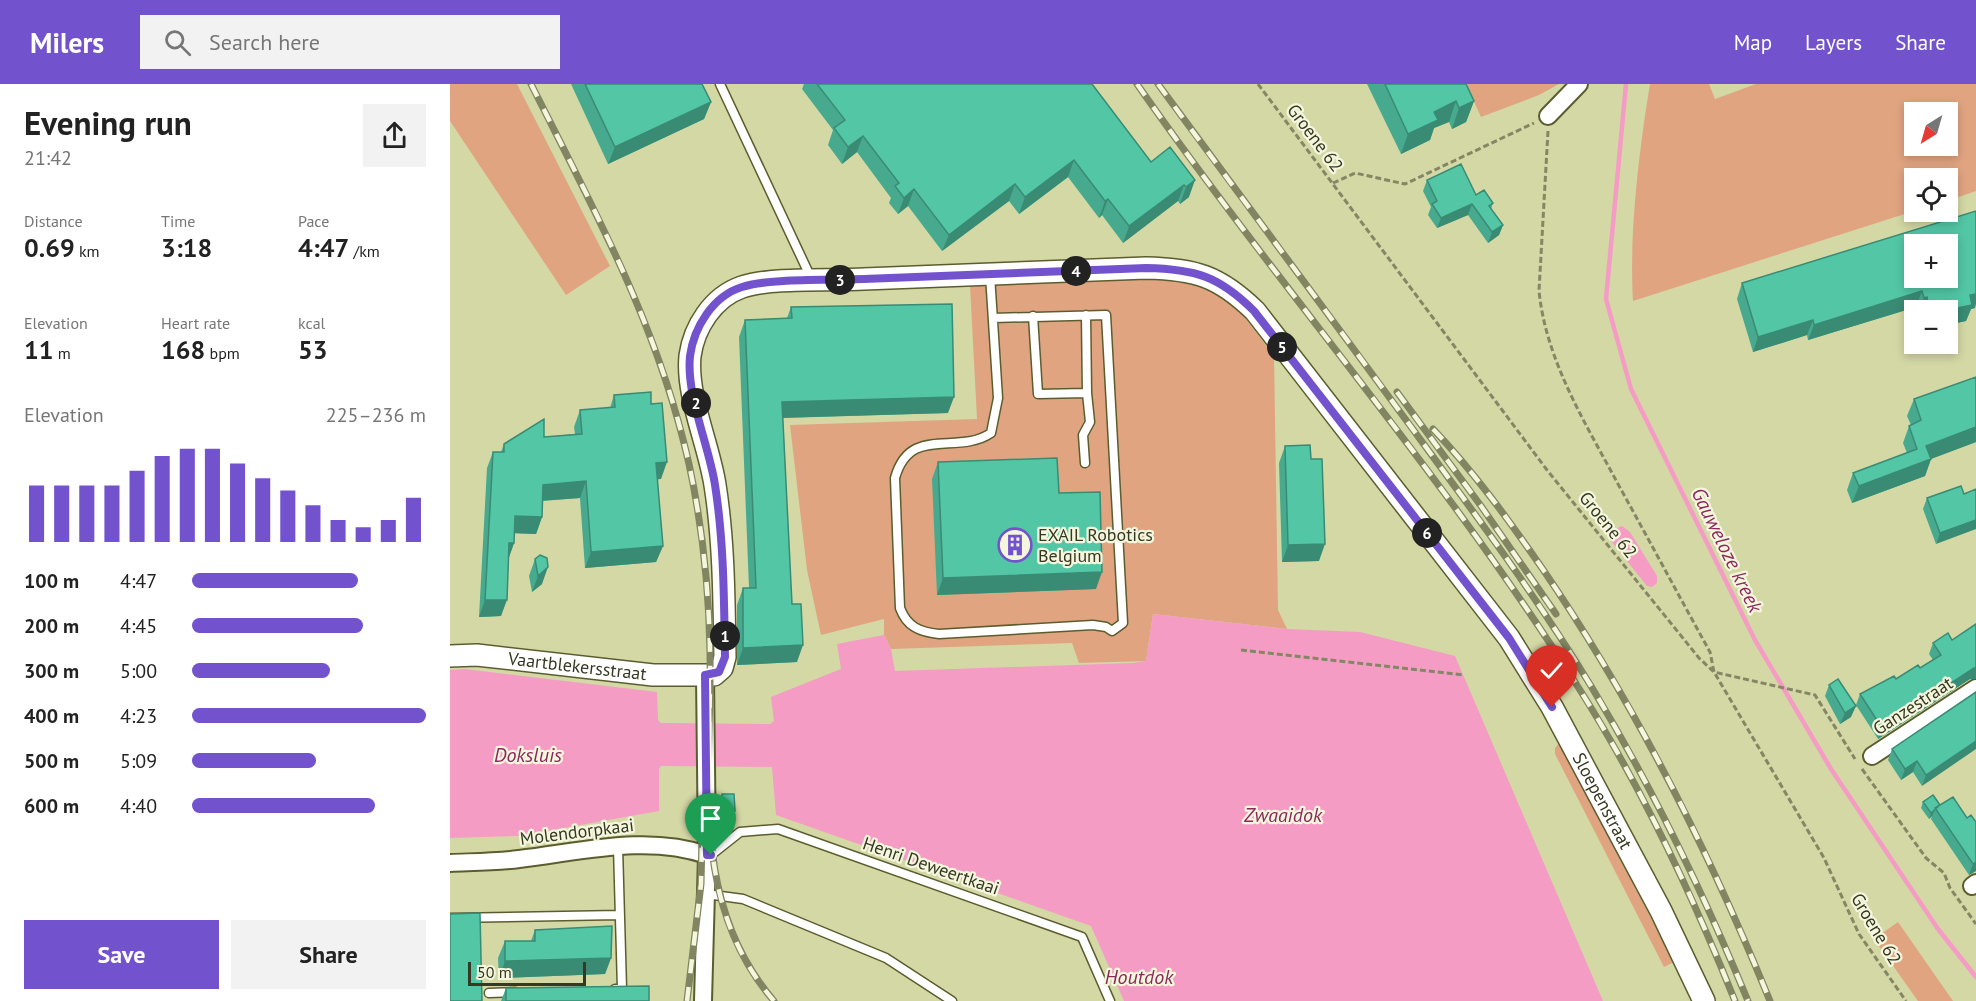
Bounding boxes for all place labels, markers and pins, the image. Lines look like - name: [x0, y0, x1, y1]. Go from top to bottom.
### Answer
- pin: 4: [1061, 256, 1091, 286]
- pin: 3: [825, 265, 855, 295]
- pin: 5: [1267, 332, 1297, 362]
- pin: 2: [681, 388, 711, 418]
- pin: 6: [1412, 518, 1442, 548]
- place label: EXAIL Robotics Belgium: [1038, 523, 1153, 567]
- building icon: EXAIL Robotics Belgium: [997, 527, 1033, 563]
- pin: 1: [710, 621, 740, 651]
- pin: [1526, 645, 1577, 707]
- pin: [685, 793, 736, 855]

